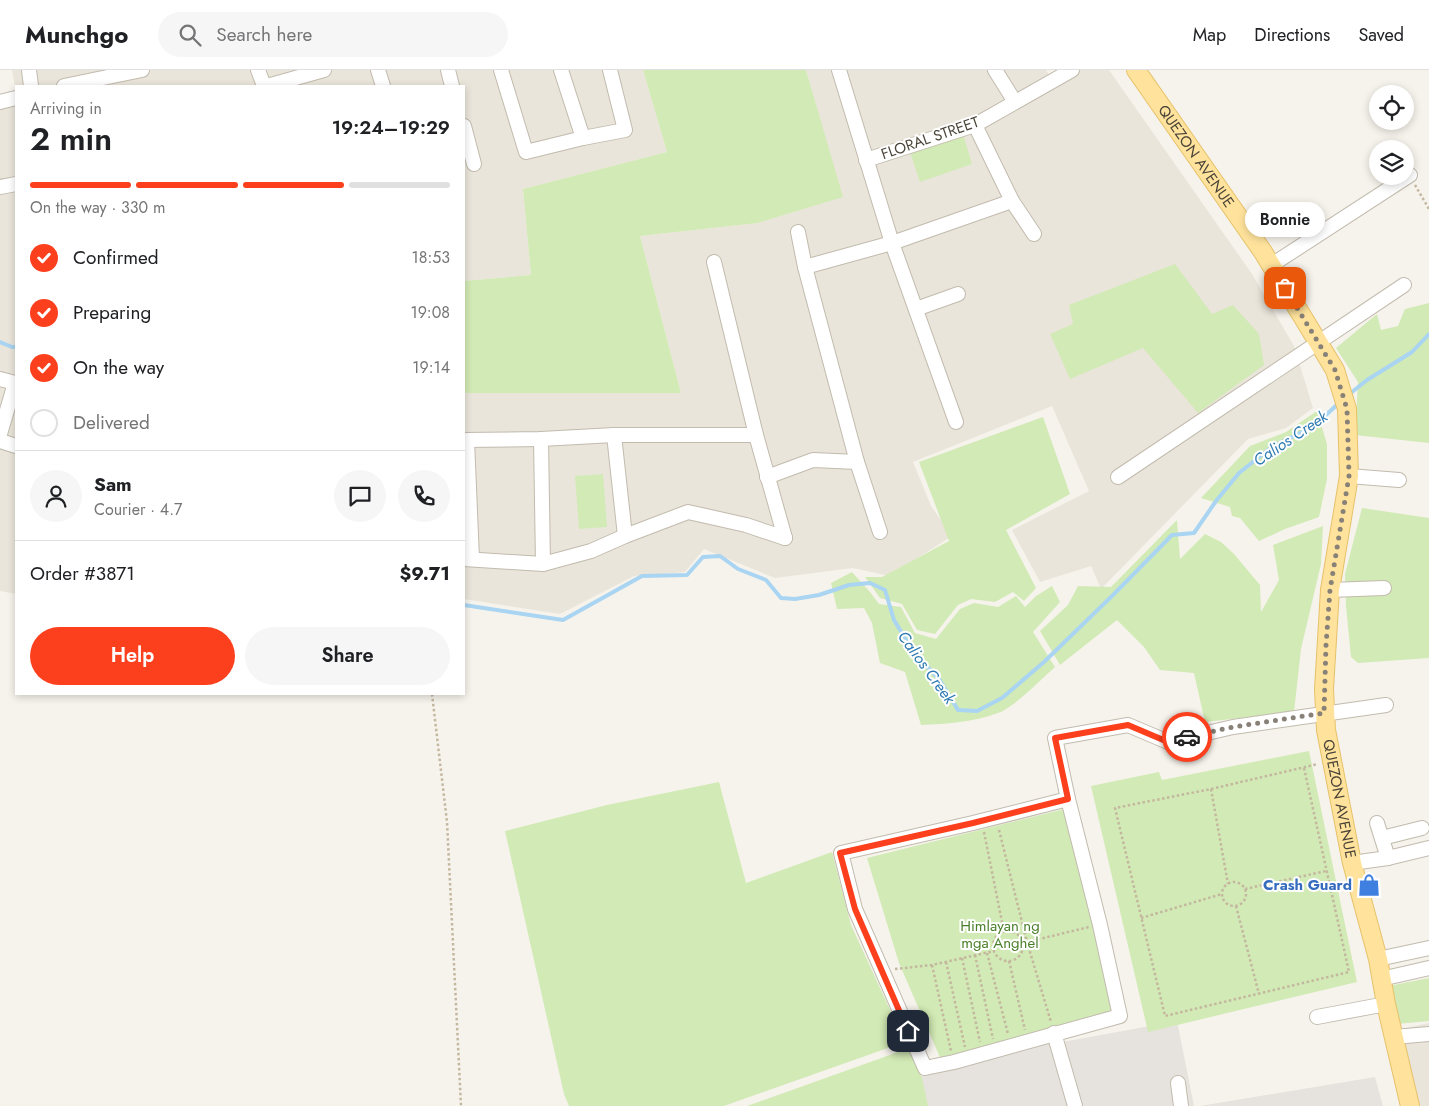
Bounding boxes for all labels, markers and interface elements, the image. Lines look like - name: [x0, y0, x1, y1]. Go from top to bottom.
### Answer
- search box: [158, 12, 508, 57]
- text: Munchgo: [25, 17, 128, 52]
- icon: search: [176, 21, 204, 49]
- text: Search here: [216, 21, 312, 48]
- text: Map: [1193, 22, 1226, 48]
- text: Directions: [1254, 22, 1330, 48]
- text: Saved: [1358, 22, 1404, 48]
- map controls: [1369, 85, 1414, 185]
- button: locate: [1369, 85, 1414, 130]
- text: Arriving in: [30, 97, 102, 120]
- street label: QUEZON AVENUE: [1152, 100, 1240, 212]
- street label: FLORAL STREET: [878, 111, 982, 165]
- text: 19:24–19:29: [332, 114, 450, 141]
- text: 2 min: [30, 116, 112, 162]
- button: layers: [1369, 140, 1414, 185]
- text: On the way · 330 m: [30, 196, 165, 219]
- callout: Bonnie: [1245, 203, 1325, 238]
- text: Bonnie: [1260, 208, 1310, 231]
- icon: check: [30, 244, 58, 272]
- text: Confirmed: [73, 244, 159, 271]
- text: 18:53: [412, 246, 450, 269]
- pin: [1264, 267, 1306, 309]
- icon: bag: [1271, 274, 1299, 302]
- icon: check: [30, 299, 58, 327]
- text: Preparing: [73, 299, 151, 326]
- text: 19:08: [410, 301, 450, 324]
- icon: check: [30, 354, 58, 382]
- text: On the way: [73, 354, 164, 381]
- text: 19:14: [412, 356, 450, 379]
- water label: Calios Creek: [1249, 404, 1333, 472]
- text: Delivered: [73, 409, 150, 436]
- button: person: [30, 470, 82, 522]
- button: chat: [334, 470, 386, 522]
- button: phone: [398, 470, 450, 522]
- text: Sam: [94, 471, 132, 498]
- text: Courier · 4.7: [94, 498, 182, 521]
- text: Order #3871: [30, 560, 135, 587]
- text: $9.71: [400, 560, 450, 587]
- water label: Calios Creek: [892, 626, 962, 709]
- button: Help: [30, 627, 235, 685]
- button: Share: [245, 627, 450, 685]
- courier: [1162, 712, 1212, 762]
- icon: car: [1173, 723, 1201, 751]
- street label: QUEZON AVENUE: [1317, 737, 1362, 860]
- shop icon: Crash Guard: [1356, 872, 1382, 898]
- place label: Crash Guard: [1263, 874, 1352, 896]
- park label: Himlayan ng mga Anghel: [960, 915, 1040, 954]
- pin: [887, 1010, 929, 1052]
- icon: home: [894, 1017, 922, 1045]

